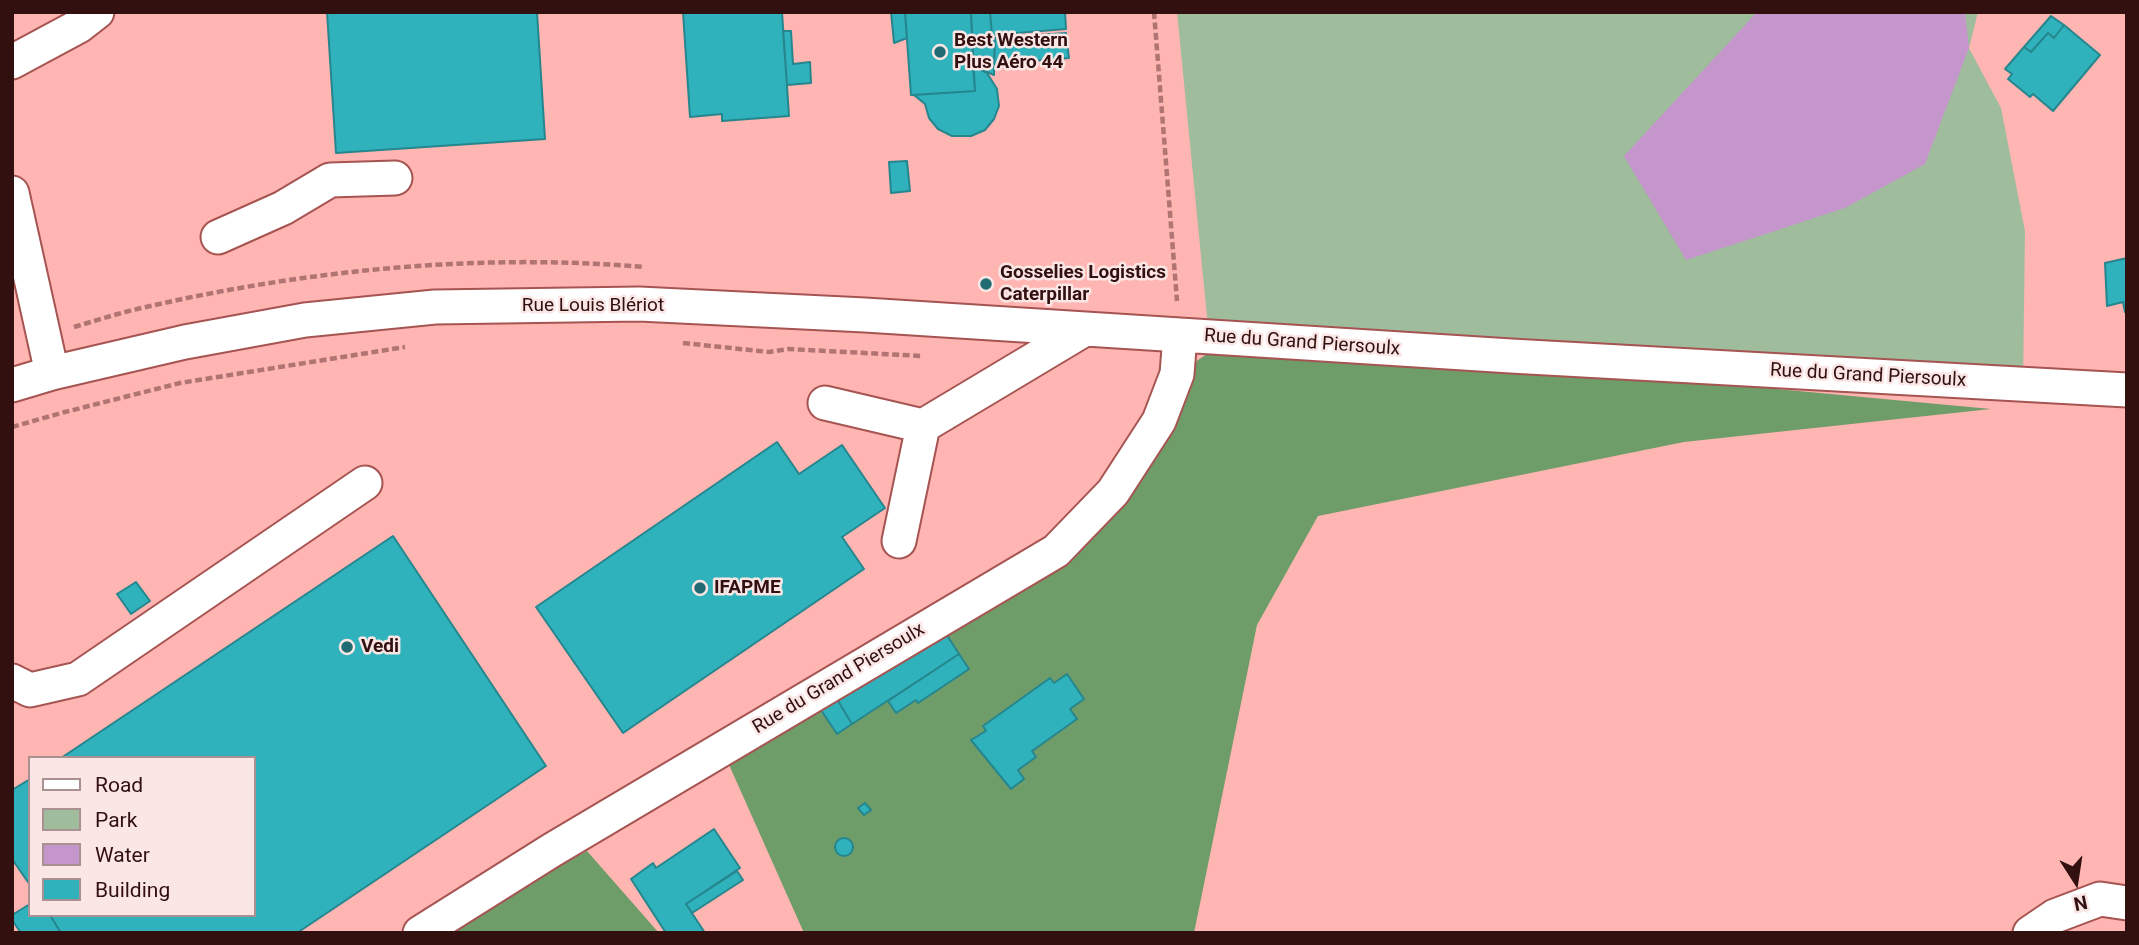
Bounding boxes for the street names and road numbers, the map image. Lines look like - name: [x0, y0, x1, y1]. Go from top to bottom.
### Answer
- street label: Rue Louis Blériot: [522, 295, 664, 317]
- street label: Rue du Grand Piersoulx: [1203, 325, 1401, 361]
- street label: Rue du Grand Piersoulx: [1769, 359, 1967, 393]
- street label: Rue du Grand Piersoulx: [749, 619, 929, 739]

